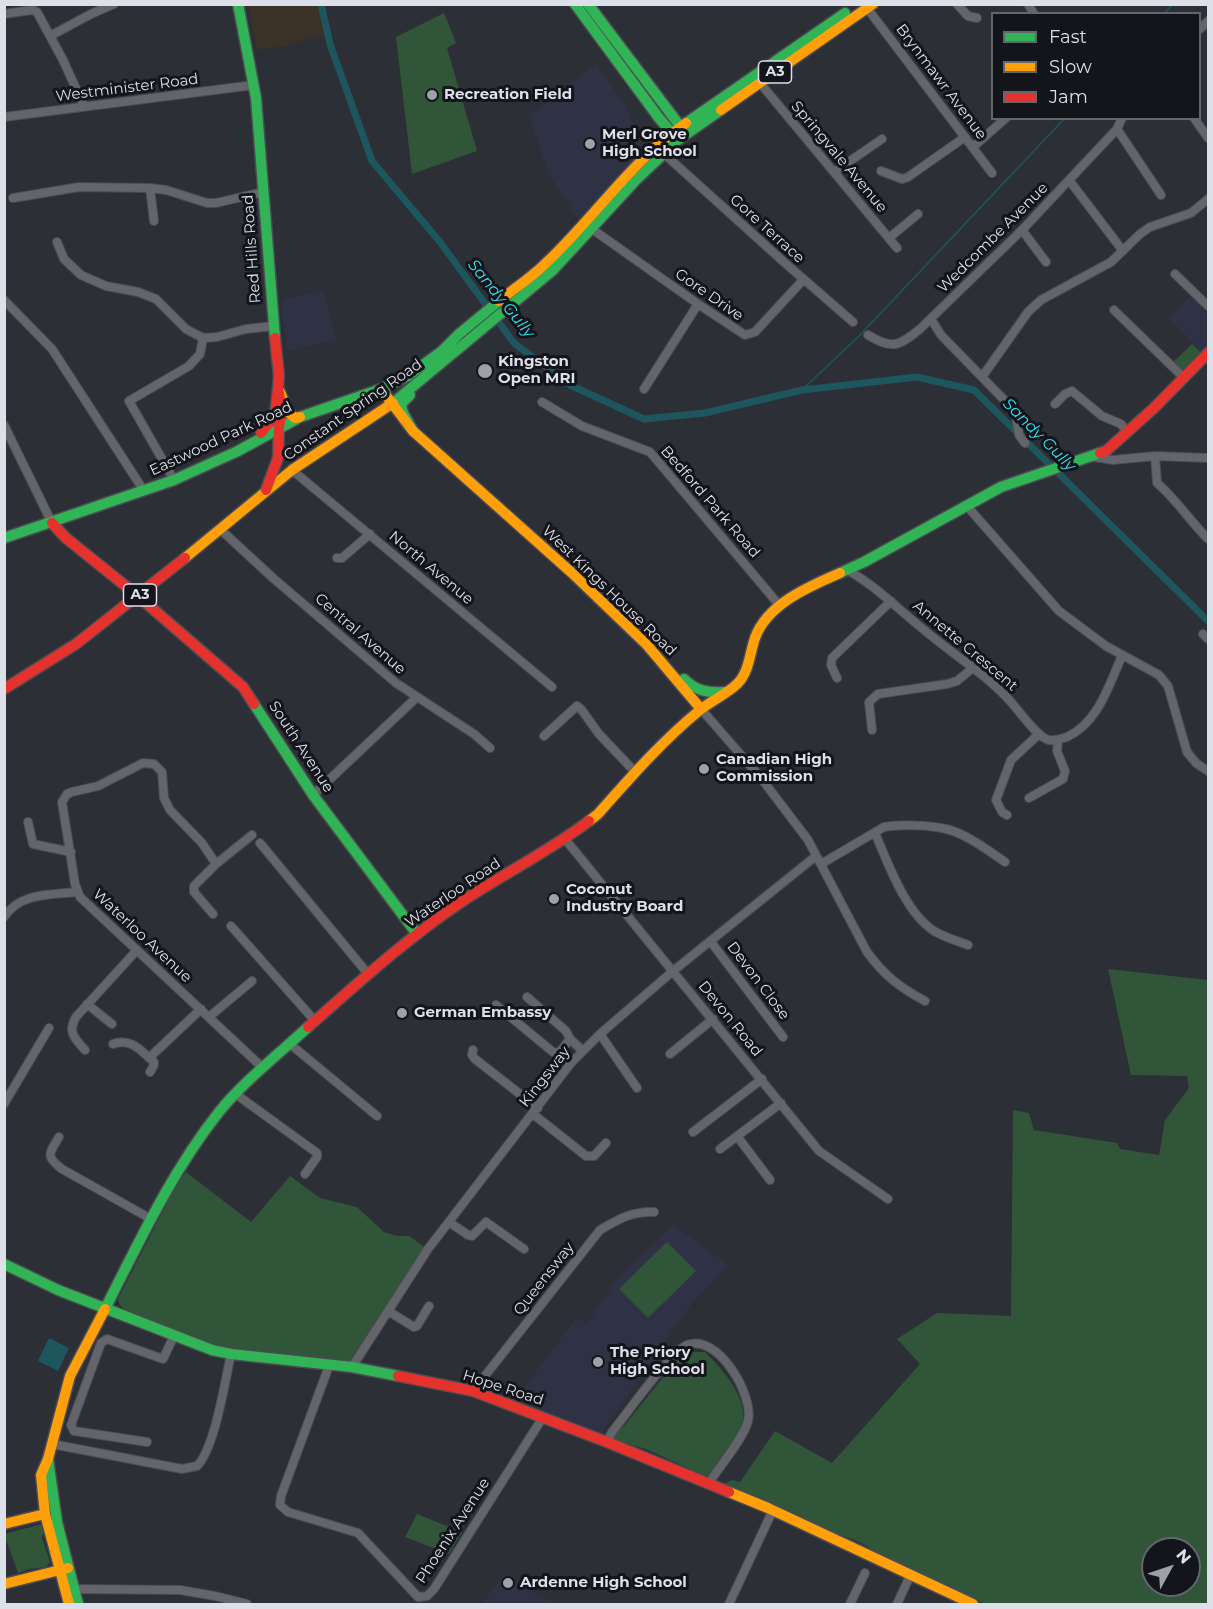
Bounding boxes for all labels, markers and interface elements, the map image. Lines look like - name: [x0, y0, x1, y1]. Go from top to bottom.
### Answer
- legend: [991, 12, 1201, 120]
- street label: Brynmawr Avenue: [892, 21, 990, 143]
- text: Fast: [1049, 26, 1087, 48]
- text: Slow: [1049, 56, 1092, 78]
- road number: A3: [758, 61, 792, 83]
- street label: Westminister Road: [55, 70, 199, 106]
- place label: Recreation Field: [444, 86, 572, 104]
- text: Jam: [1049, 86, 1088, 108]
- marker: Recreation Field: [425, 88, 439, 102]
- street label: Springvale Avenue: [787, 98, 891, 216]
- place label: Merl Grove High School: [602, 126, 697, 161]
- marker: Merl Grove High School: [583, 137, 597, 151]
- street label: Wedcombe Avenue: [934, 179, 1052, 297]
- street label: Gore Terrace: [726, 191, 808, 267]
- street label: Red Hills Road: [239, 194, 265, 304]
- water label: Sandy Gully: [463, 256, 539, 342]
- street label: Gore Drive: [671, 265, 747, 325]
- place label: Kingston Open MRI: [498, 353, 575, 388]
- street label: Constant Spring Road: [280, 355, 426, 465]
- marker: Kingston Open MRI: [476, 362, 494, 380]
- water label: Sandy Gully: [998, 394, 1080, 476]
- street label: Eastwood Park Road: [147, 398, 295, 480]
- street label: Bedford Park Road: [657, 442, 763, 562]
- street label: West Kings House Road: [538, 522, 680, 660]
- street label: North Avenue: [385, 527, 477, 609]
- road number: A3: [124, 584, 156, 606]
- street label: Central Avenue: [311, 590, 409, 678]
- street label: Annette Crescent: [909, 597, 1021, 695]
- street label: South Avenue: [265, 698, 337, 796]
- place label: Canadian High Commission: [716, 751, 832, 786]
- marker: Canadian High Commission: [697, 762, 711, 776]
- street label: Waterloo Road: [402, 854, 504, 932]
- place label: Coconut Industry Board: [566, 881, 683, 916]
- street label: Waterloo Avenue: [89, 885, 195, 987]
- marker: Coconut Industry Board: [547, 892, 561, 906]
- street label: Devon Close: [723, 938, 793, 1024]
- street label: Devon Road: [694, 978, 766, 1060]
- place label: German Embassy: [414, 1004, 551, 1022]
- marker: German Embassy: [395, 1006, 409, 1020]
- street label: Kingsway: [516, 1043, 574, 1111]
- street label: Queensway: [510, 1239, 578, 1319]
- place label: The Priory High School: [610, 1344, 705, 1379]
- marker: The Priory High School: [591, 1355, 605, 1369]
- street label: Hope Road: [460, 1366, 546, 1410]
- street label: Phoenix Avenue: [412, 1475, 494, 1587]
- north arrow: [1141, 1537, 1201, 1597]
- text: N: [1172, 1545, 1195, 1567]
- place label: Ardenne High School: [520, 1574, 687, 1592]
- marker: Ardenne High School: [501, 1576, 515, 1590]

